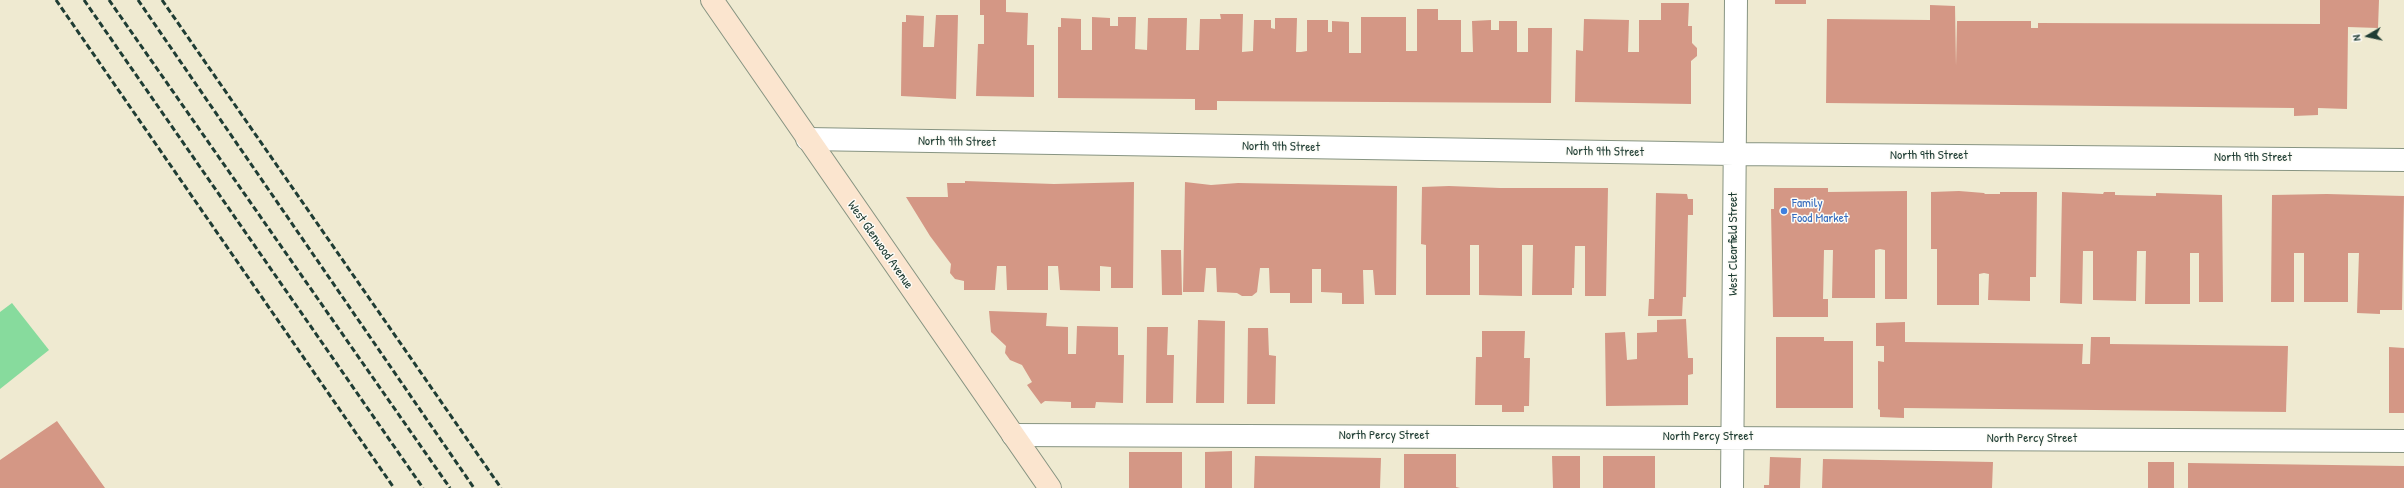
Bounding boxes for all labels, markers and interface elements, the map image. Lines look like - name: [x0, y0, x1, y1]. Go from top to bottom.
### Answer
- north arrow: [2348, 16, 2388, 56]
- text: N: [2349, 34, 2364, 42]
- street label: North 9th Street: [918, 134, 996, 150]
- street label: North 9th Street: [1242, 139, 1320, 155]
- street label: North 9th Street: [1566, 144, 1644, 160]
- street label: North 9th Street: [1890, 148, 1968, 164]
- street label: North 9th Street: [2214, 150, 2292, 166]
- street label: West Clearfield Street: [1726, 192, 1742, 296]
- place label: Family Food Market: [1792, 196, 1848, 227]
- street label: West Glenwood Avenue: [844, 198, 916, 292]
- marker: Family Food Market: [1779, 206, 1789, 216]
- street label: North Percy Street: [1339, 428, 1429, 444]
- street label: North Percy Street: [1663, 429, 1753, 445]
- street label: North Percy Street: [1987, 431, 2077, 447]

